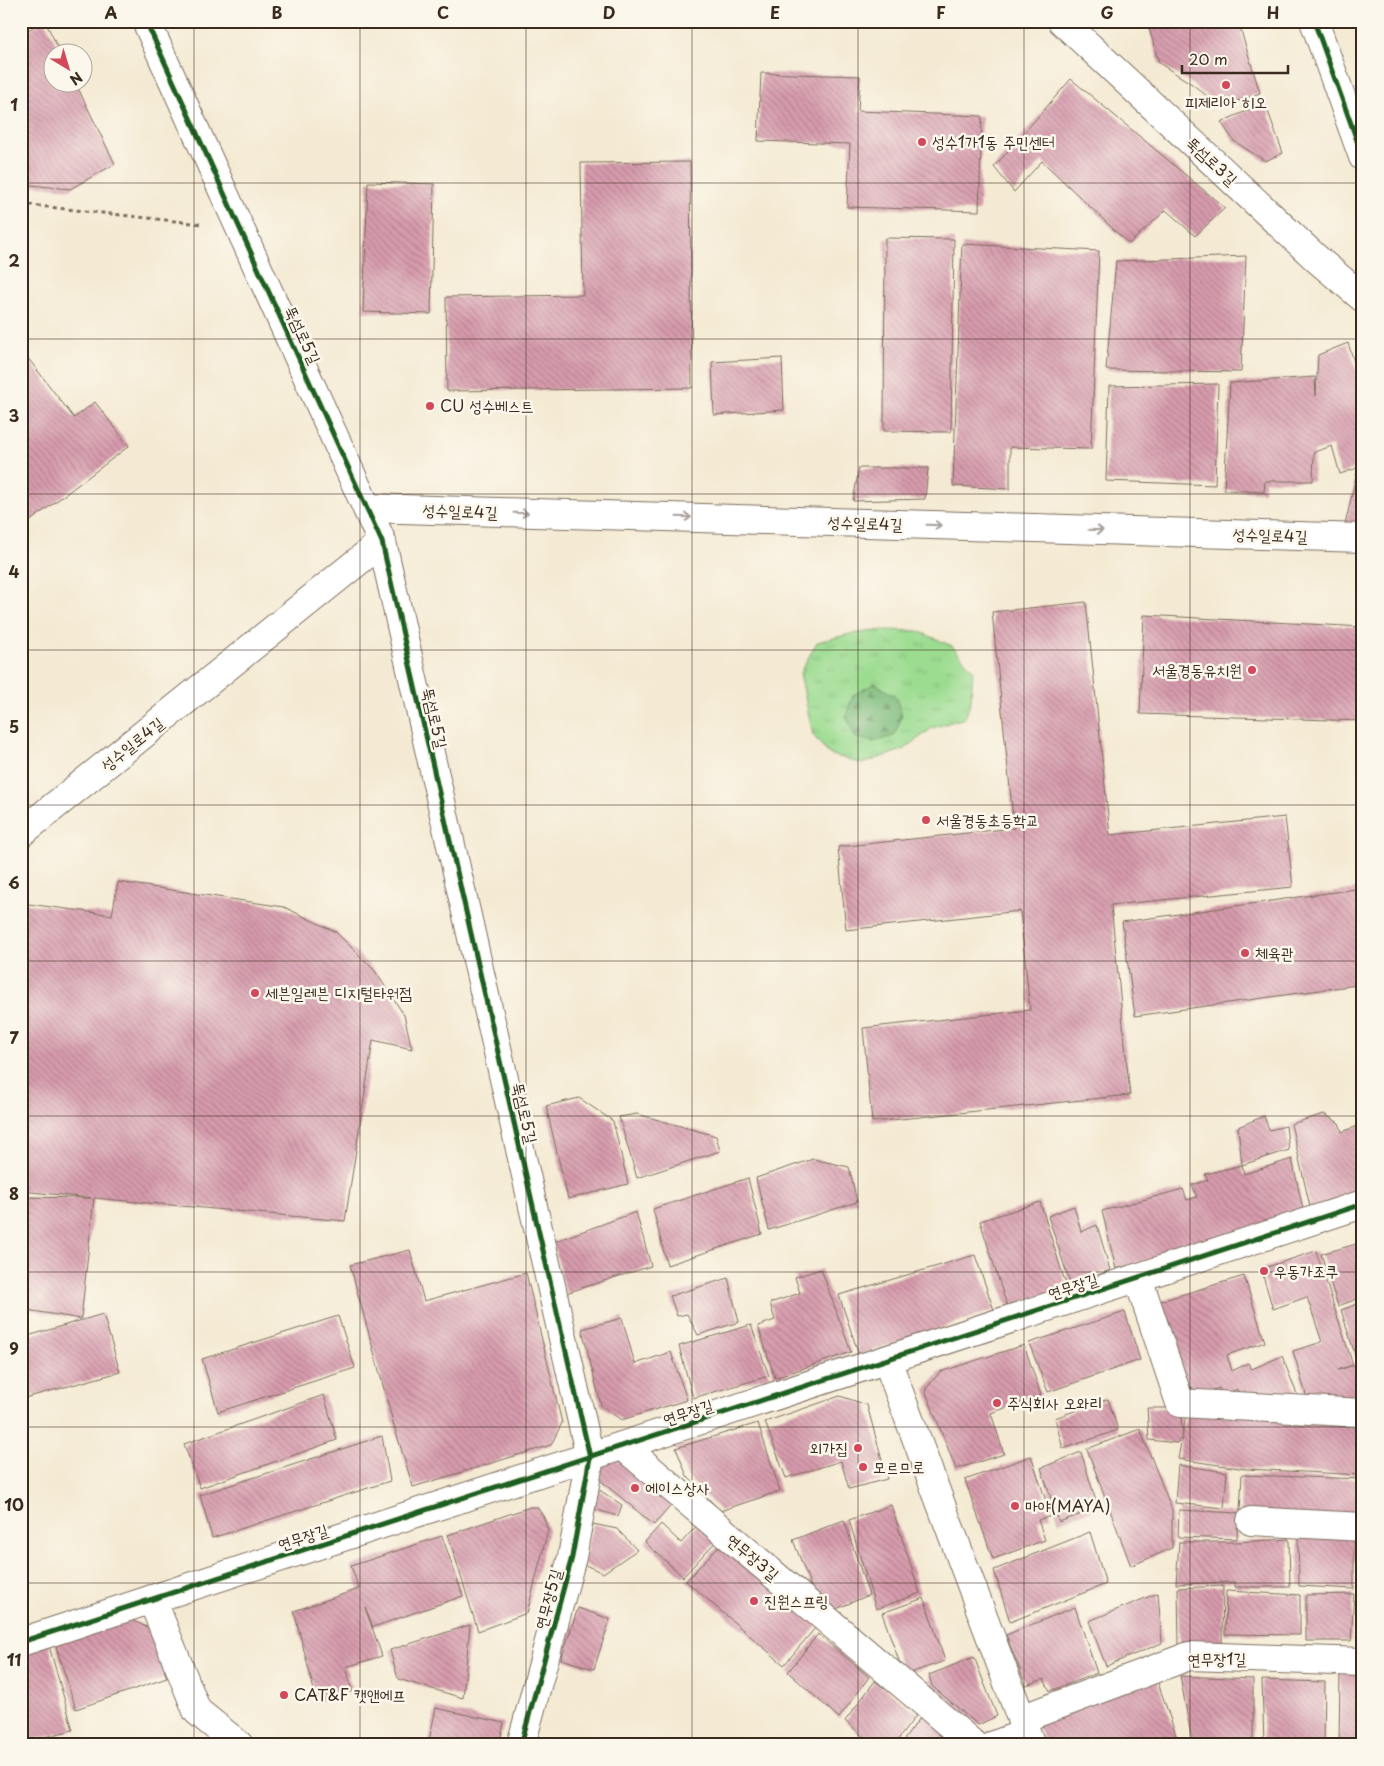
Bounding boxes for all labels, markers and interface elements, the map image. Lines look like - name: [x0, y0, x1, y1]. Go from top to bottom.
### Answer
- text: A: [105, 0, 118, 24]
- text: B: [272, 0, 283, 24]
- text: C: [437, 0, 449, 24]
- text: D: [603, 0, 615, 24]
- text: E: [770, 0, 780, 24]
- text: F: [936, 0, 946, 24]
- text: G: [1100, 0, 1114, 24]
- text: H: [1267, 0, 1279, 24]
- north arrow: [42, 42, 92, 92]
- scale bar: [1182, 42, 1288, 74]
- text: 20 m: [1189, 47, 1228, 70]
- text: N: [65, 67, 87, 90]
- marker: 피제리아 히오: [1220, 79, 1232, 91]
- place label: 피제리아 히오: [1185, 89, 1267, 113]
- text: 1: [10, 92, 18, 116]
- place label: 성수1가1동 주민센터: [932, 129, 1055, 153]
- street label: 뚝섬로3길: [1182, 130, 1244, 190]
- marker: 성수1가1동 주민센터: [916, 136, 928, 148]
- text: 2: [8, 248, 20, 272]
- street label: 뚝섬로5길: [280, 302, 328, 368]
- place label: CU 성수베스트: [440, 393, 534, 417]
- marker: CU 성수베스트: [424, 400, 436, 412]
- text: 3: [9, 403, 19, 427]
- street label: 성수일로4길: [422, 497, 498, 523]
- one-way arrow: [513, 508, 529, 517]
- street label: 성수일로4길: [827, 509, 903, 535]
- one-way arrow: [676, 513, 692, 522]
- one-way arrow: [925, 520, 941, 530]
- street label: 성수일로4길: [1232, 521, 1308, 547]
- one-way arrow: [1088, 525, 1104, 535]
- text: 4: [9, 559, 20, 583]
- place label: 서울경동유치원: [1152, 657, 1242, 681]
- marker: 서울경동유치원: [1246, 664, 1258, 676]
- street label: 뚝섬로5길: [417, 685, 455, 751]
- street label: 성수일로4길: [95, 710, 168, 776]
- text: 5: [9, 714, 19, 738]
- place label: 서울경동초등학교: [936, 807, 1039, 831]
- marker: 서울경동초등학교: [920, 814, 932, 826]
- text: 6: [8, 870, 20, 894]
- place label: 체육관: [1255, 940, 1294, 964]
- marker: 체육관: [1239, 947, 1251, 959]
- place label: 세븐일레븐 디지털타워점: [265, 980, 412, 1004]
- marker: 세븐일레븐 디지털타워점: [249, 987, 261, 999]
- text: 7: [9, 1025, 19, 1049]
- street label: 뚝섬로5길: [507, 1080, 545, 1146]
- text: 8: [9, 1181, 19, 1205]
- place label: 우동가조쿠: [1274, 1258, 1338, 1282]
- marker: 우동가조쿠: [1258, 1265, 1270, 1277]
- street label: 연무장길: [1044, 1266, 1101, 1304]
- text: 9: [9, 1336, 19, 1360]
- place label: 주식회사 오와리: [1007, 1390, 1102, 1414]
- street label: 연무장길: [659, 1392, 716, 1430]
- marker: 주식회사 오와리: [991, 1397, 1003, 1409]
- place label: 외가집: [809, 1435, 848, 1459]
- marker: 외가집: [852, 1442, 864, 1454]
- place label: 모르므로: [873, 1454, 925, 1478]
- marker: 모르므로: [857, 1461, 869, 1473]
- place label: 에이스상사: [645, 1475, 710, 1499]
- marker: 에이스상사: [629, 1482, 641, 1494]
- text: 10: [4, 1492, 24, 1516]
- place label: 마야(MAYA): [1025, 1493, 1111, 1517]
- marker: 마야(MAYA): [1009, 1500, 1021, 1512]
- street label: 연무장길: [274, 1517, 331, 1555]
- street label: 연무장3길: [722, 1527, 785, 1585]
- street label: 연무장5길: [527, 1566, 567, 1632]
- place label: 진원스프링: [764, 1588, 828, 1612]
- marker: 진원스프링: [748, 1595, 760, 1607]
- street label: 연무장1길: [1187, 1645, 1247, 1671]
- text: 11: [7, 1647, 21, 1671]
- place label: CAT&F 캣앤에프: [294, 1682, 405, 1706]
- marker: CAT&F 캣앤에프: [278, 1689, 290, 1701]

